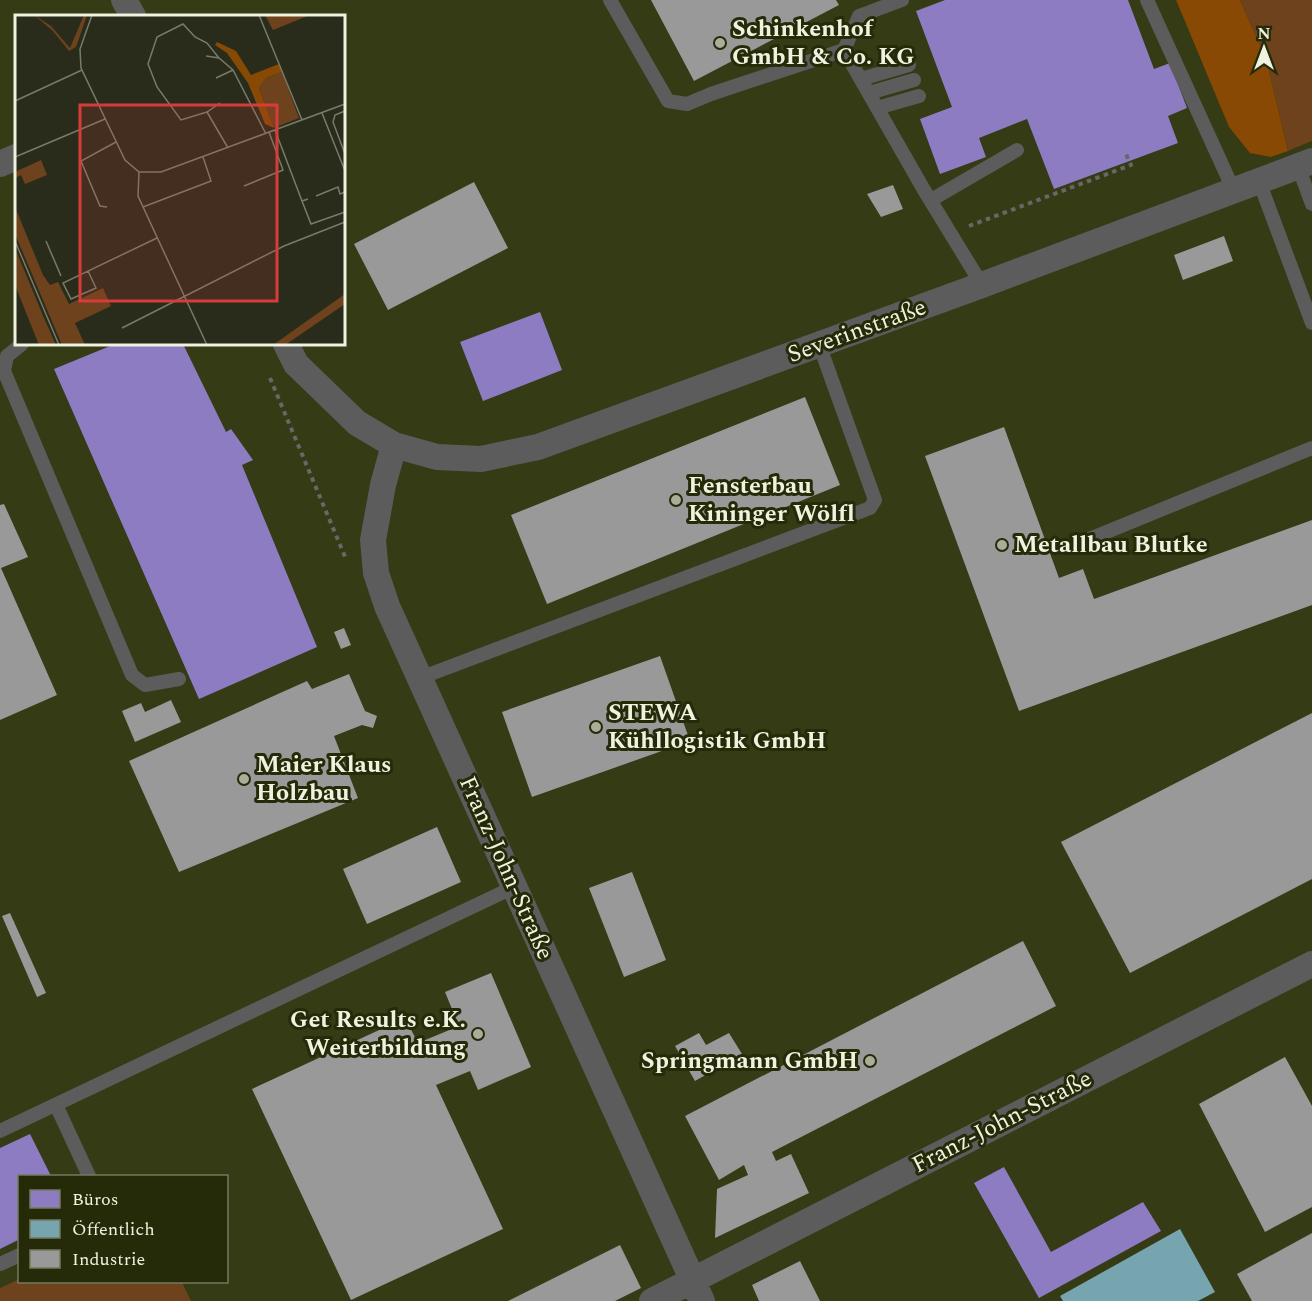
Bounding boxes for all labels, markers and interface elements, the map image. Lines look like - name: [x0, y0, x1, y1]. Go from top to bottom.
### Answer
- place label: Schinkenhof GmbH & Co. KG: [732, 11, 914, 75]
- inset map: [15, 15, 345, 345]
- north arrow: [1234, 18, 1294, 78]
- text: N: [1257, 22, 1271, 46]
- marker: Schinkenhof GmbH & Co. KG: [713, 36, 727, 50]
- street label: Severinstraße: [783, 289, 931, 373]
- place label: Fensterbau Kininger Wölfl: [688, 468, 855, 532]
- marker: Fensterbau Kininger Wölfl: [669, 493, 683, 507]
- place label: Metallbau Blutke: [1014, 527, 1208, 563]
- marker: Metallbau Blutke: [995, 538, 1009, 552]
- place label: STEWA Kühllogistik GmbH: [608, 695, 826, 759]
- marker: STEWA Kühllogistik GmbH: [589, 720, 603, 734]
- place label: Maier Klaus Holzbau: [256, 747, 392, 811]
- street label: Franz-John-Straße: [449, 770, 563, 966]
- marker: Maier Klaus Holzbau: [237, 772, 251, 786]
- place label: Get Results e.K. Weiterbildung: [290, 1002, 466, 1066]
- marker: Get Results e.K. Weiterbildung: [471, 1027, 485, 1041]
- place label: Springmann GmbH: [641, 1043, 858, 1079]
- marker: Springmann GmbH: [863, 1054, 877, 1068]
- street label: Franz-John-Straße: [906, 1061, 1098, 1183]
- legend: [18, 1175, 228, 1283]
- text: Büros: [72, 1186, 119, 1213]
- text: Öffentlich: [72, 1216, 155, 1243]
- text: Industrie: [72, 1246, 145, 1273]

